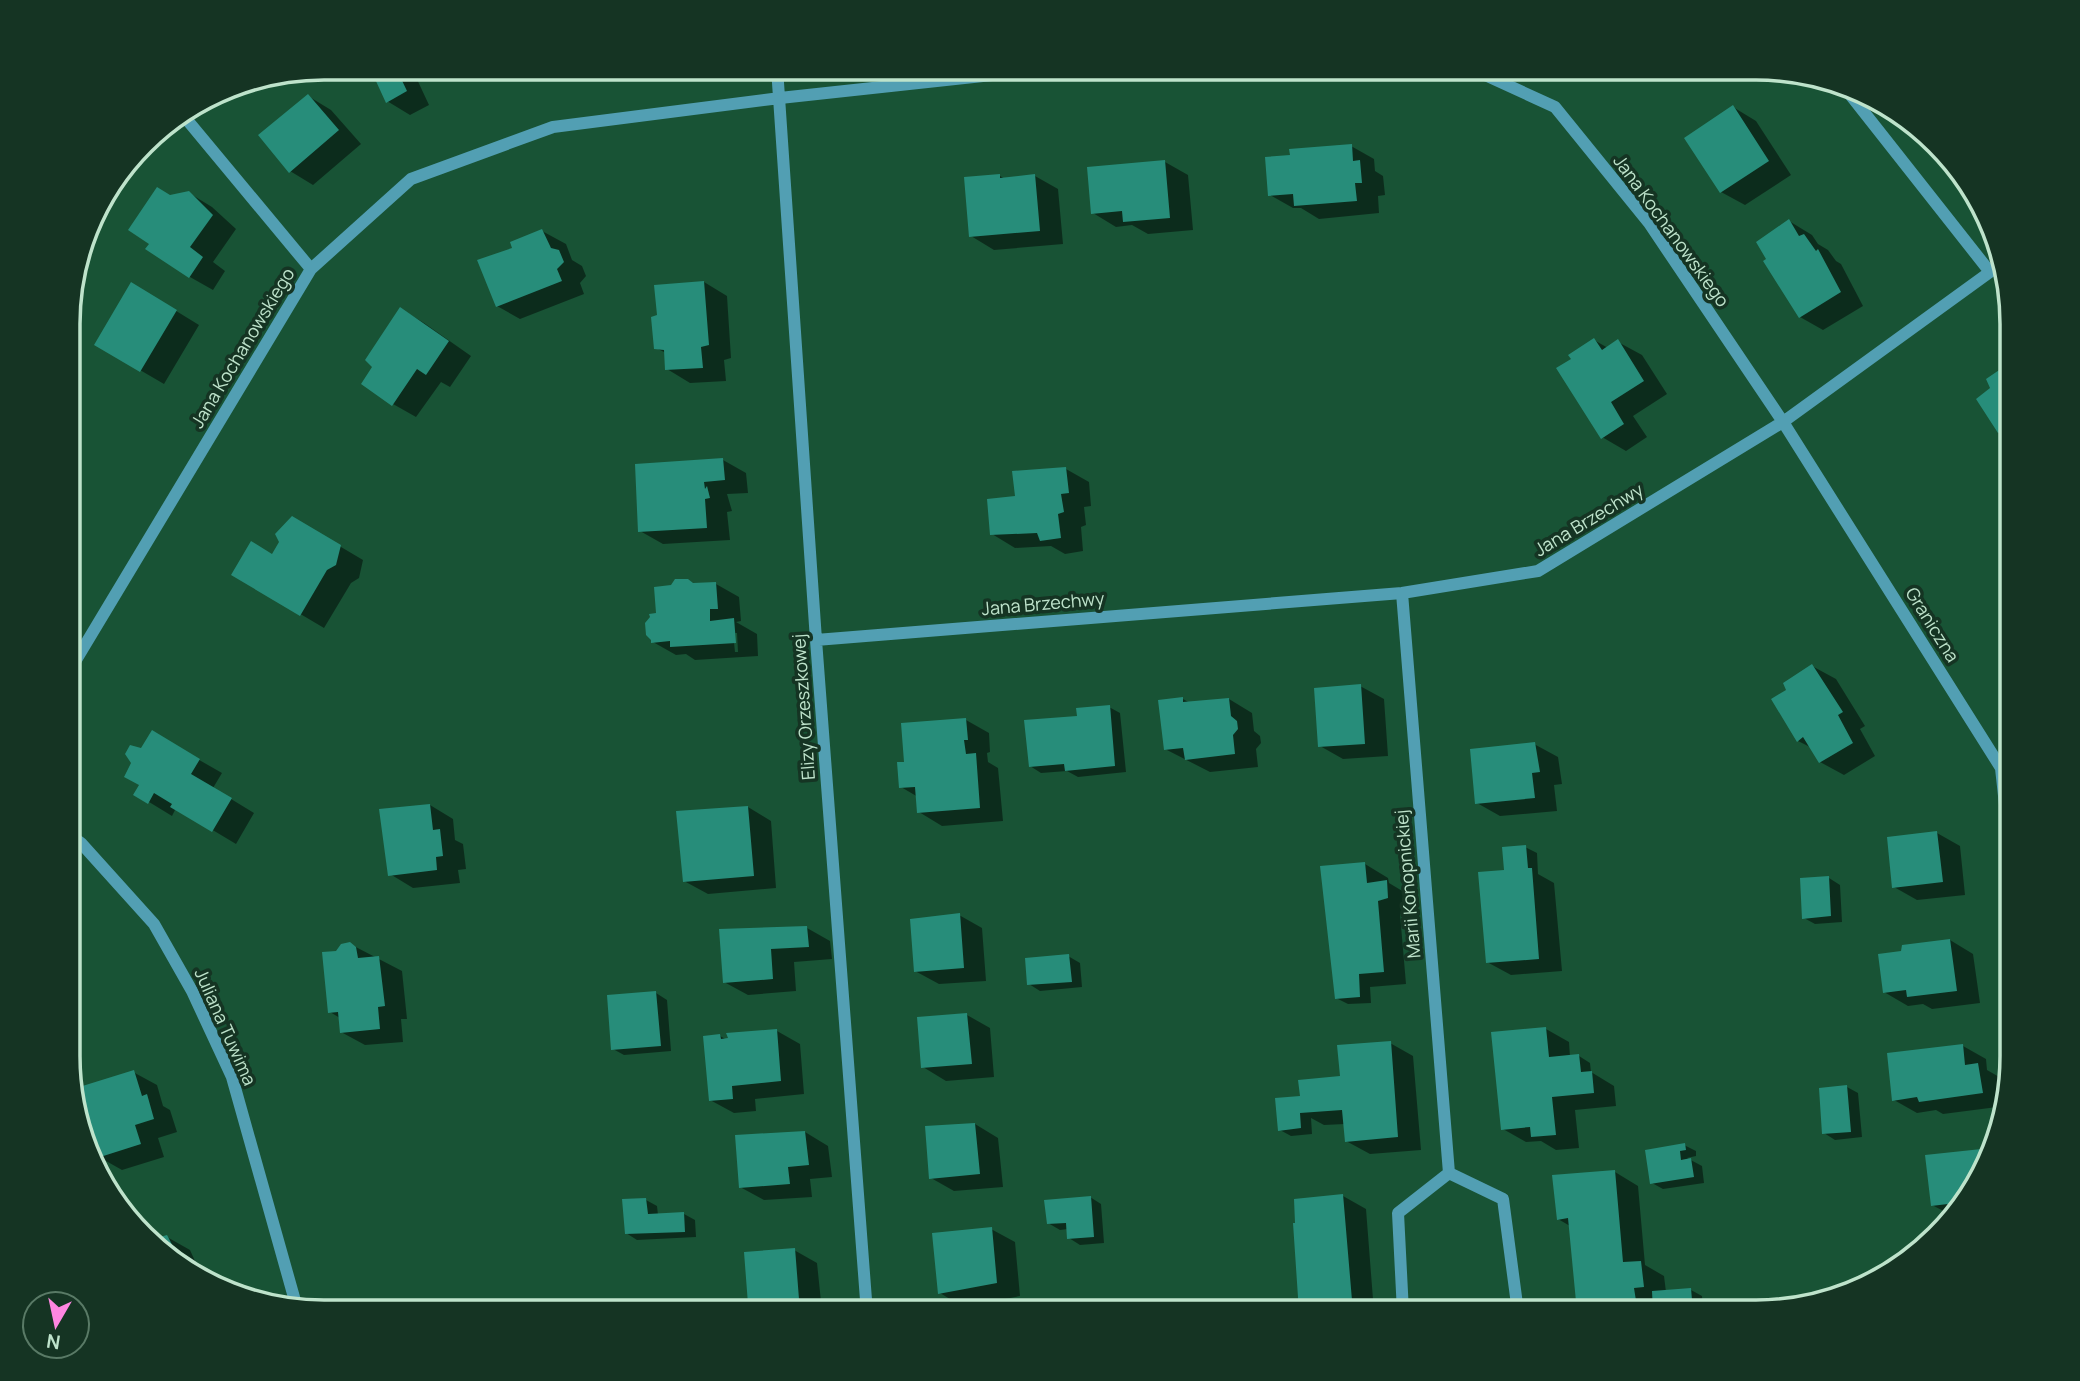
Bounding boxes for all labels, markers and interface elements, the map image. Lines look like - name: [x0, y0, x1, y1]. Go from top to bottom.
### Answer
- street label: Jana Kochanowskiego: [1608, 149, 1735, 311]
- street label: Jana Kochanowskiego: [185, 263, 299, 432]
- street label: Jana Brzechwy: [1529, 477, 1648, 561]
- street label: Graniczna: [1900, 583, 1965, 666]
- street label: Jana Brzechwy: [980, 586, 1106, 620]
- street label: Elizy Orzeszkowej: [786, 633, 820, 781]
- street label: Marii Konopnickiej: [1389, 809, 1425, 959]
- street label: Juliana Tuwima: [189, 964, 262, 1089]
- north arrow: [21, 1290, 91, 1360]
- text: N: [45, 1328, 62, 1356]

